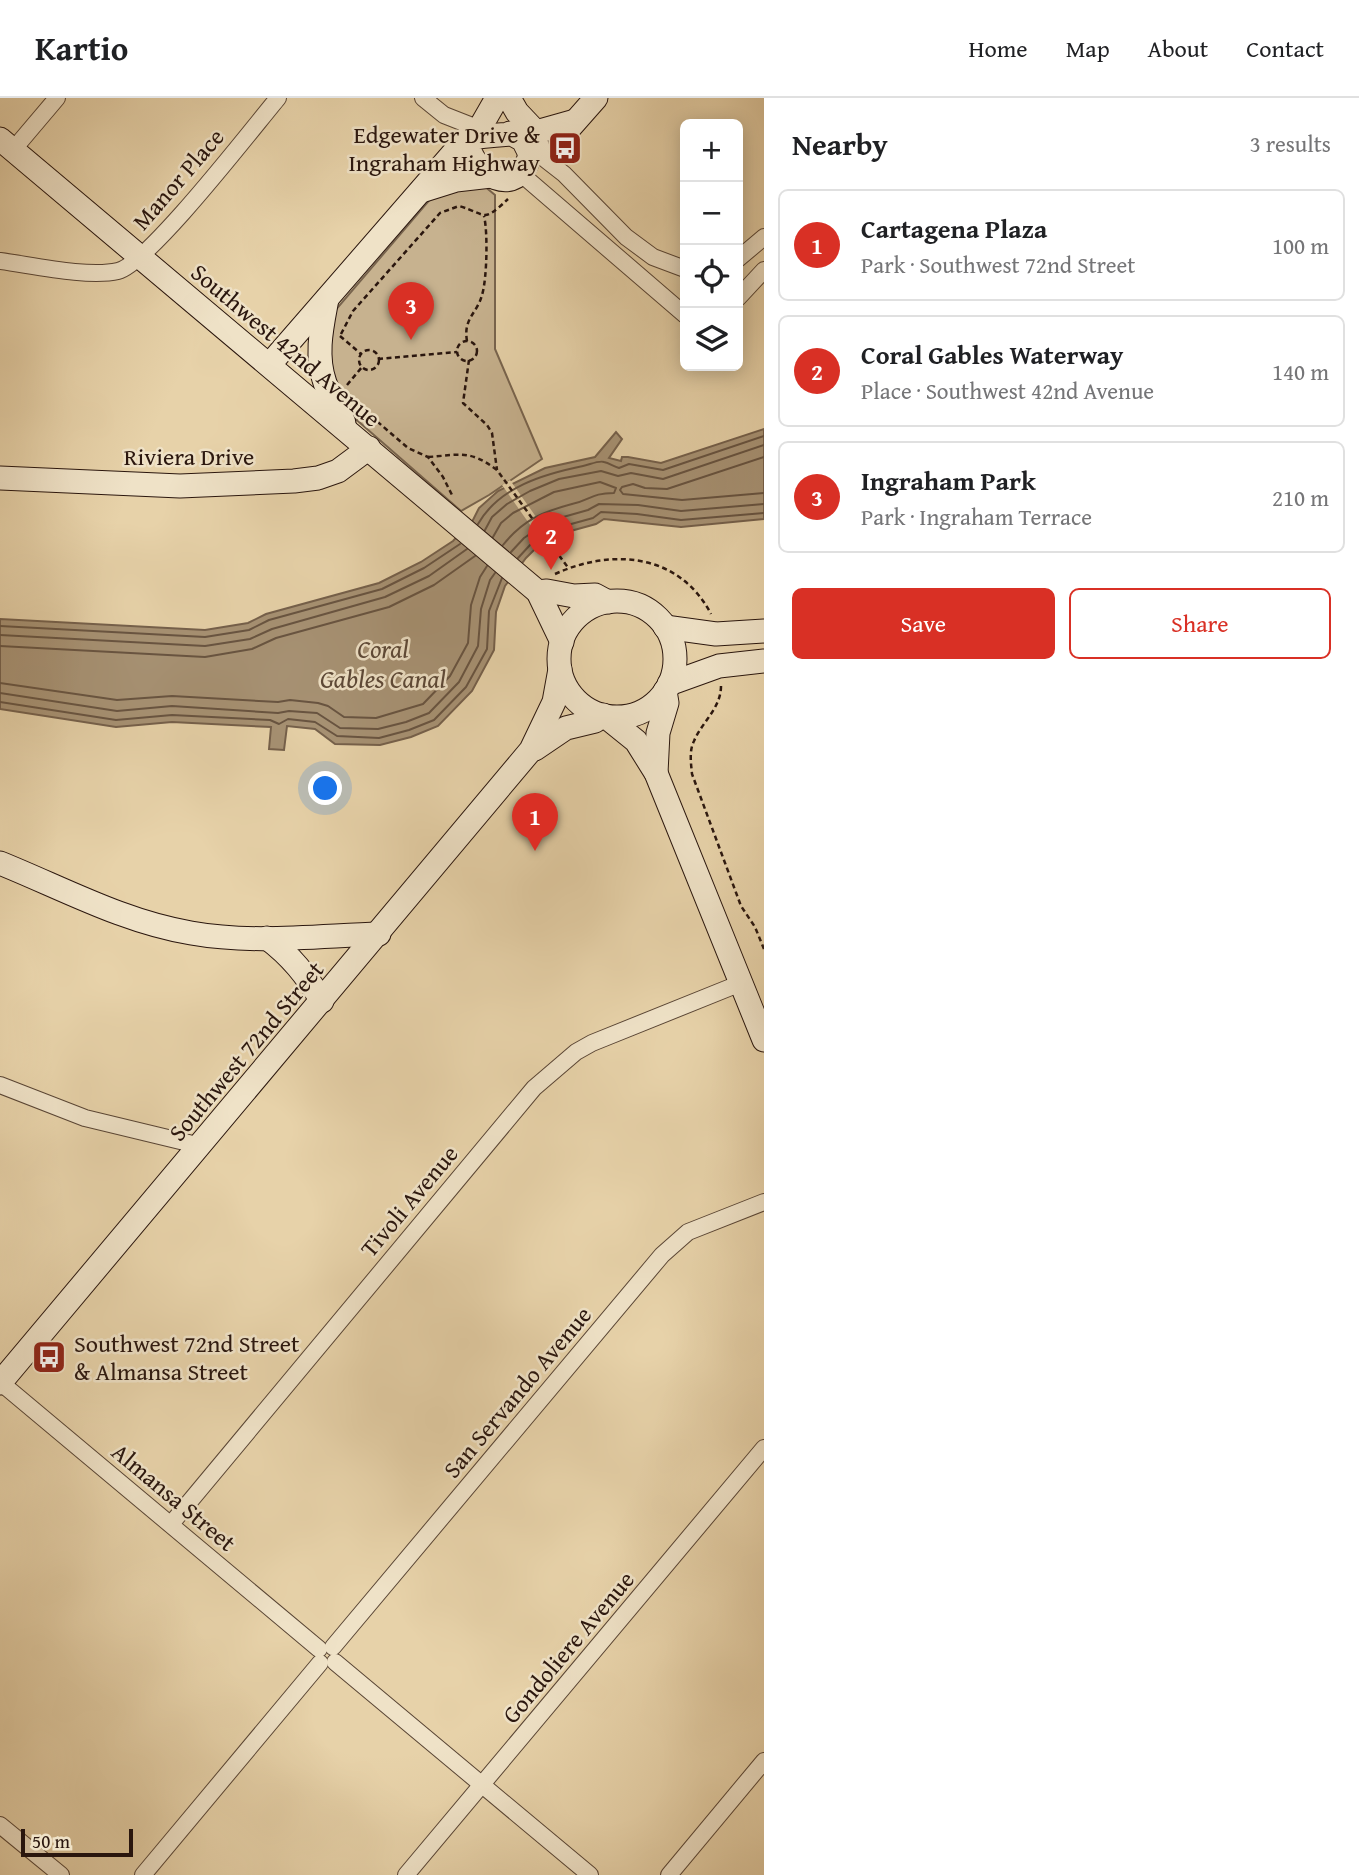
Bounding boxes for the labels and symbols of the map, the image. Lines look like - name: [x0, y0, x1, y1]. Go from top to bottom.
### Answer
- place label: Edgewater Drive & Ingraham Highway: [348, 117, 541, 180]
- street label: Manor Place: [124, 120, 232, 238]
- bus stop icon: Edgewater Drive & Ingraham Highway: [546, 129, 584, 167]
- street label: Southwest 42nd Avenue: [183, 255, 389, 435]
- pin: 3: [388, 282, 434, 340]
- street label: Riviera Drive: [124, 439, 254, 474]
- pin: 2: [528, 512, 574, 570]
- water label: Coral Gables Canal: [320, 629, 446, 698]
- your location: [308, 771, 342, 805]
- pin: 1: [512, 793, 558, 851]
- street label: Southwest 72nd Street: [160, 953, 332, 1149]
- street label: Tivoli Avenue: [352, 1137, 466, 1265]
- street label: San Servando Avenue: [434, 1298, 600, 1486]
- place label: Southwest 72nd Street & Almansa Street: [74, 1326, 300, 1389]
- bus stop icon: Southwest 72nd Street & Almansa Street: [30, 1338, 68, 1376]
- street label: Almansa Street: [104, 1435, 244, 1560]
- street label: Gondoliere Avenue: [494, 1563, 642, 1731]
- scale bar: [21, 1826, 133, 1858]

